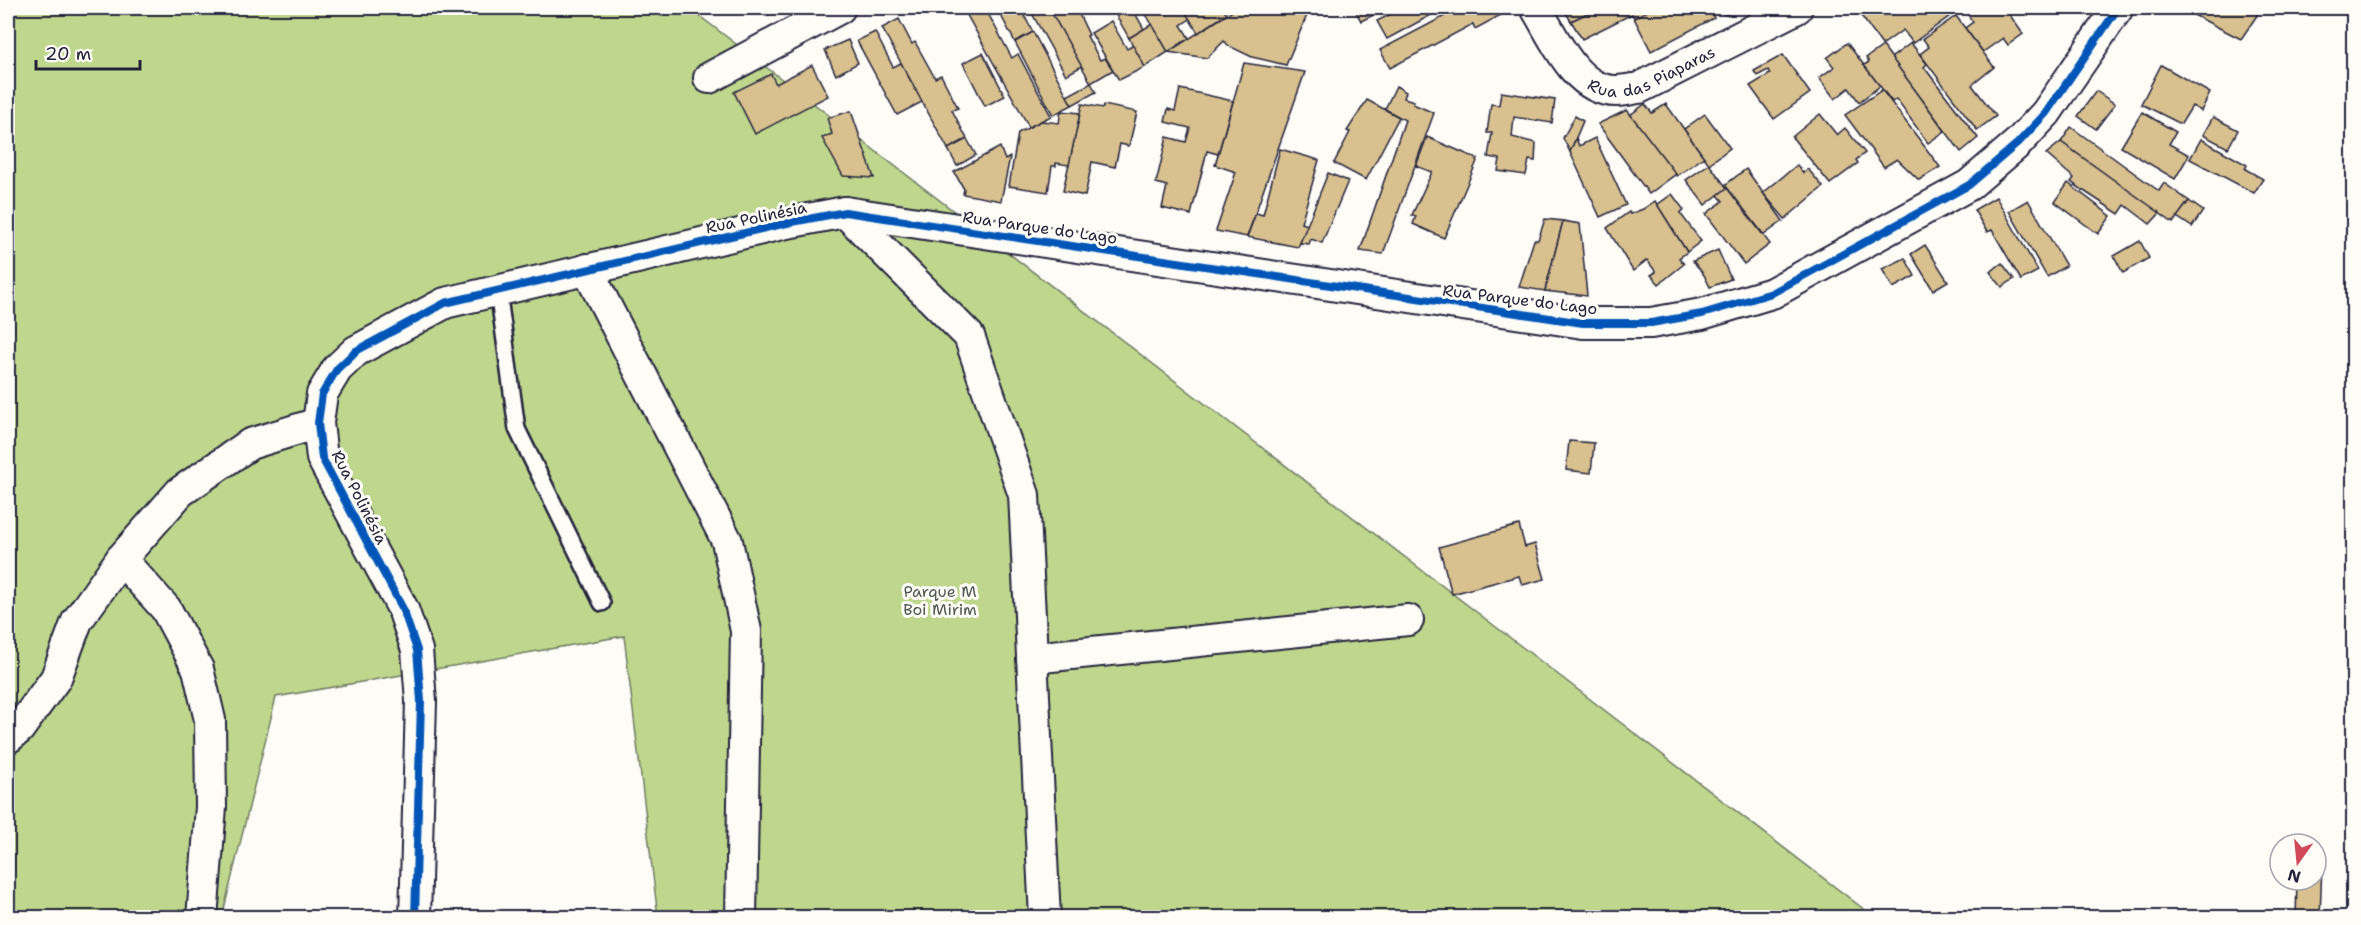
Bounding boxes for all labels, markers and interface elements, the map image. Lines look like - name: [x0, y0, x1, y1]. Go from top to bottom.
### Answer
- scale bar: [36, 33, 140, 71]
- street label: Rua das Piaparas: [1584, 41, 1719, 102]
- text: 20 m: [45, 42, 91, 66]
- street label: Rua Polinésia: [704, 197, 809, 238]
- street label: Rua Parque do Lago: [961, 206, 1119, 249]
- street label: Rua Parque do Lago: [1441, 280, 1599, 319]
- street label: Rua Polinésia: [327, 447, 392, 548]
- park label: Parque M Boi Mirim: [903, 581, 977, 620]
- north arrow: [2268, 832, 2328, 892]
- text: N: [2285, 864, 2303, 888]

